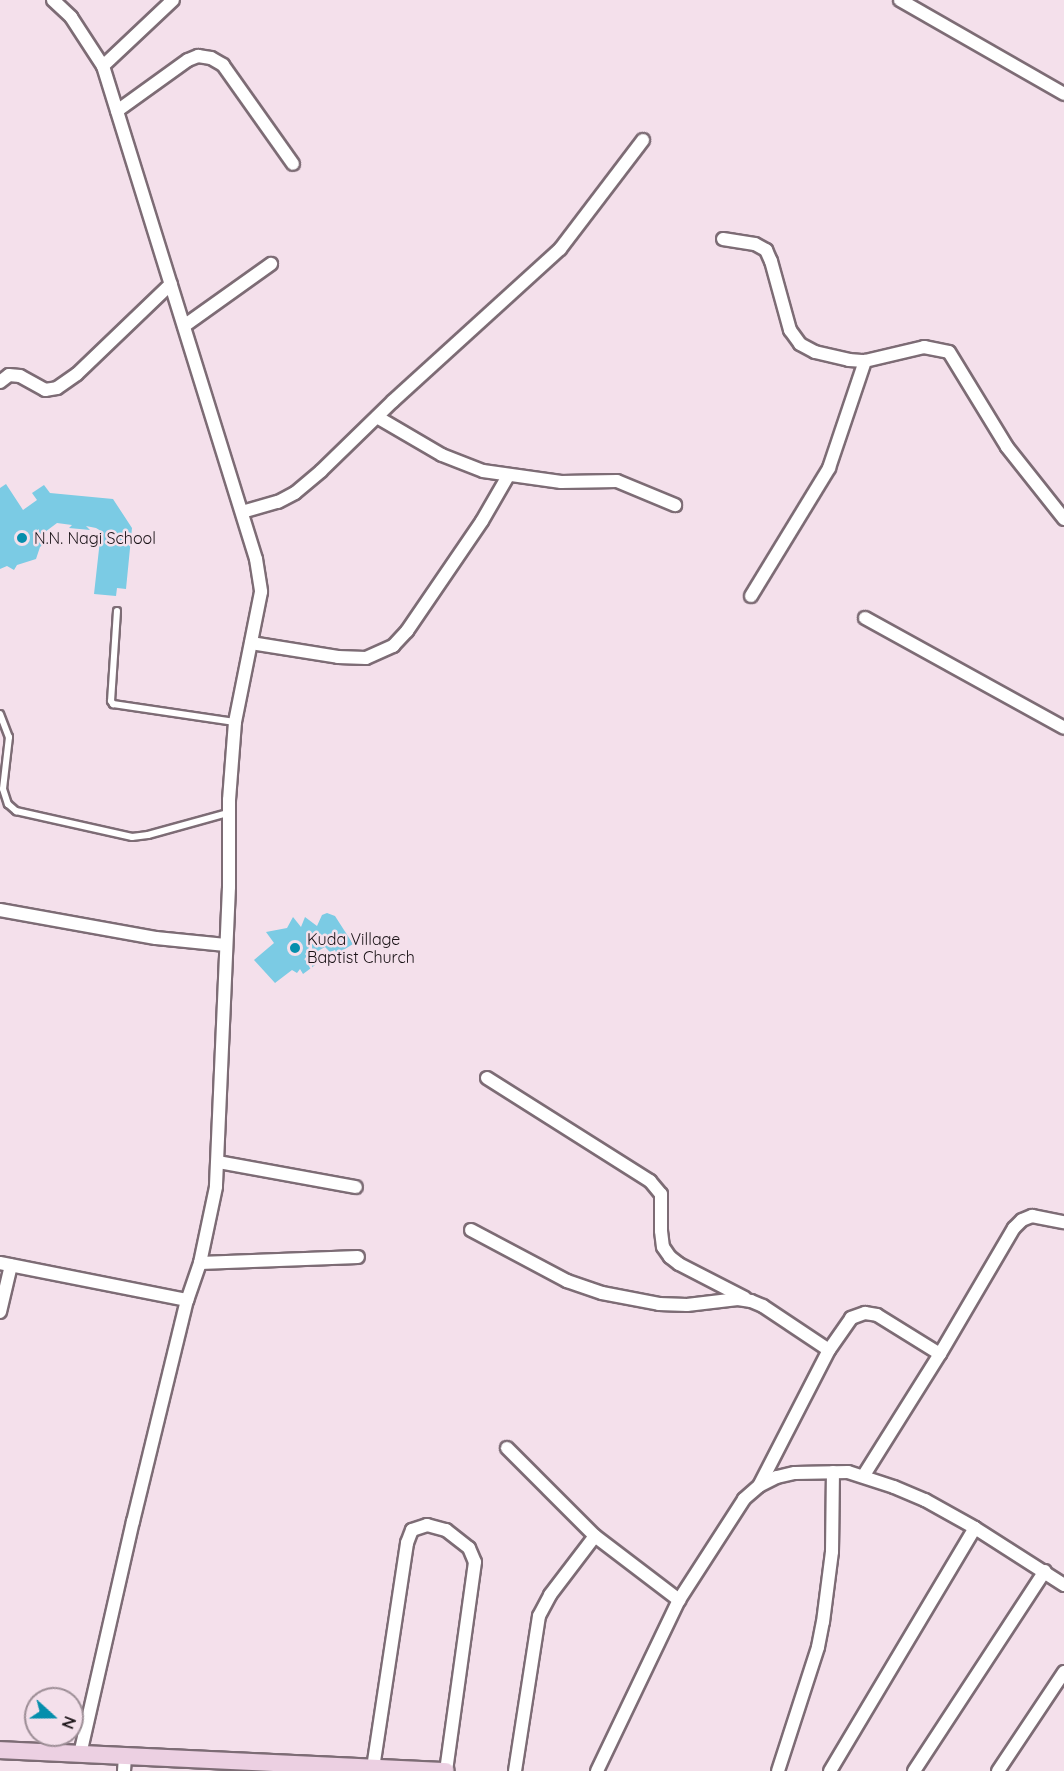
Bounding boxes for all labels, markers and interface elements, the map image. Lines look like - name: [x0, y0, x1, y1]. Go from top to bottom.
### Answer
- place label: N.N. Nagi School: [34, 528, 156, 548]
- marker: N.N. Nagi School: [15, 531, 29, 545]
- place label: Kuda Village Baptist Church: [307, 929, 415, 967]
- marker: Kuda Village Baptist Church: [288, 941, 302, 955]
- north arrow: [24, 1687, 84, 1747]
- text: N: [57, 1714, 80, 1732]

